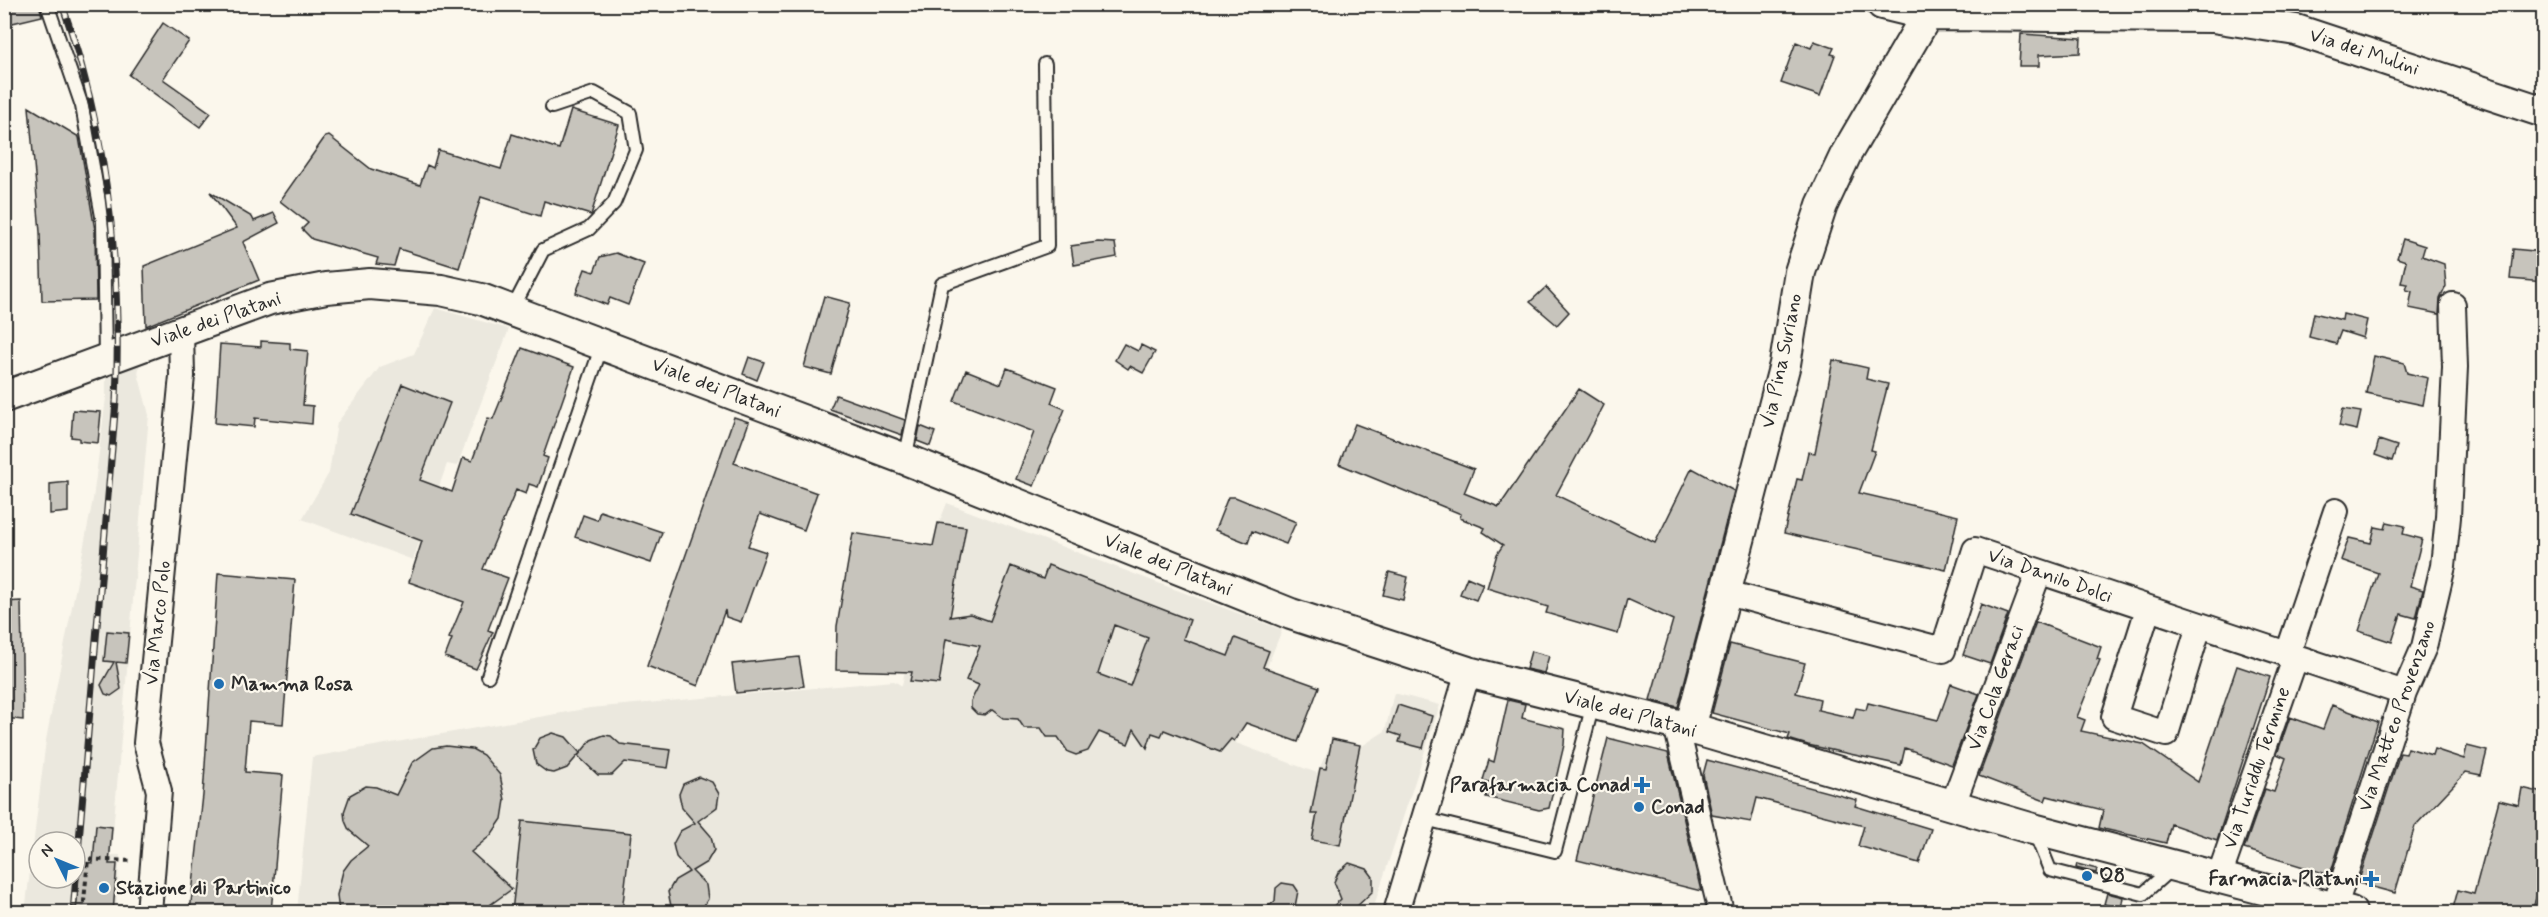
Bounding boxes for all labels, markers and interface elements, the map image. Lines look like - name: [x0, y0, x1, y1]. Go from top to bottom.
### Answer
- street label: Via dei Mulini: [2306, 22, 2422, 82]
- street label: Viale dei Platani: [147, 285, 285, 355]
- street label: Via Pina Suriano: [1755, 291, 1809, 431]
- street label: Viale dei Platani: [648, 351, 784, 425]
- street label: Viale dei Platani: [1100, 527, 1236, 603]
- street label: Via Danilo Dolci: [1984, 542, 2116, 610]
- street label: Via Marco Polo: [138, 559, 178, 687]
- street label: Via Matteo Provenzano: [2352, 617, 2442, 815]
- street label: Via Cola Geraci: [1961, 622, 2031, 754]
- place label: Mamma Rosa: [231, 671, 353, 698]
- marker: Mamma Rosa: [212, 677, 226, 691]
- street label: Viale dei Platani: [1561, 683, 1699, 745]
- street label: Via Turiddu Termine: [2217, 683, 2297, 853]
- place label: Parafarmacia Conad: [1450, 772, 1630, 799]
- marker: Parafarmacia Conad: [1635, 778, 1649, 792]
- place label: Conad: [1651, 794, 1705, 821]
- marker: Conad: [1632, 800, 1646, 814]
- north arrow: [27, 830, 87, 890]
- text: N: [36, 840, 58, 862]
- place label: Q8: [2099, 863, 2125, 890]
- place label: Farmacia Platani: [2209, 866, 2359, 893]
- marker: Q8: [2080, 869, 2094, 883]
- marker: Farmacia Platani: [2364, 872, 2378, 886]
- place label: Stazione di Partinico: [116, 875, 291, 902]
- marker: Stazione di Partinico: [97, 881, 111, 895]

